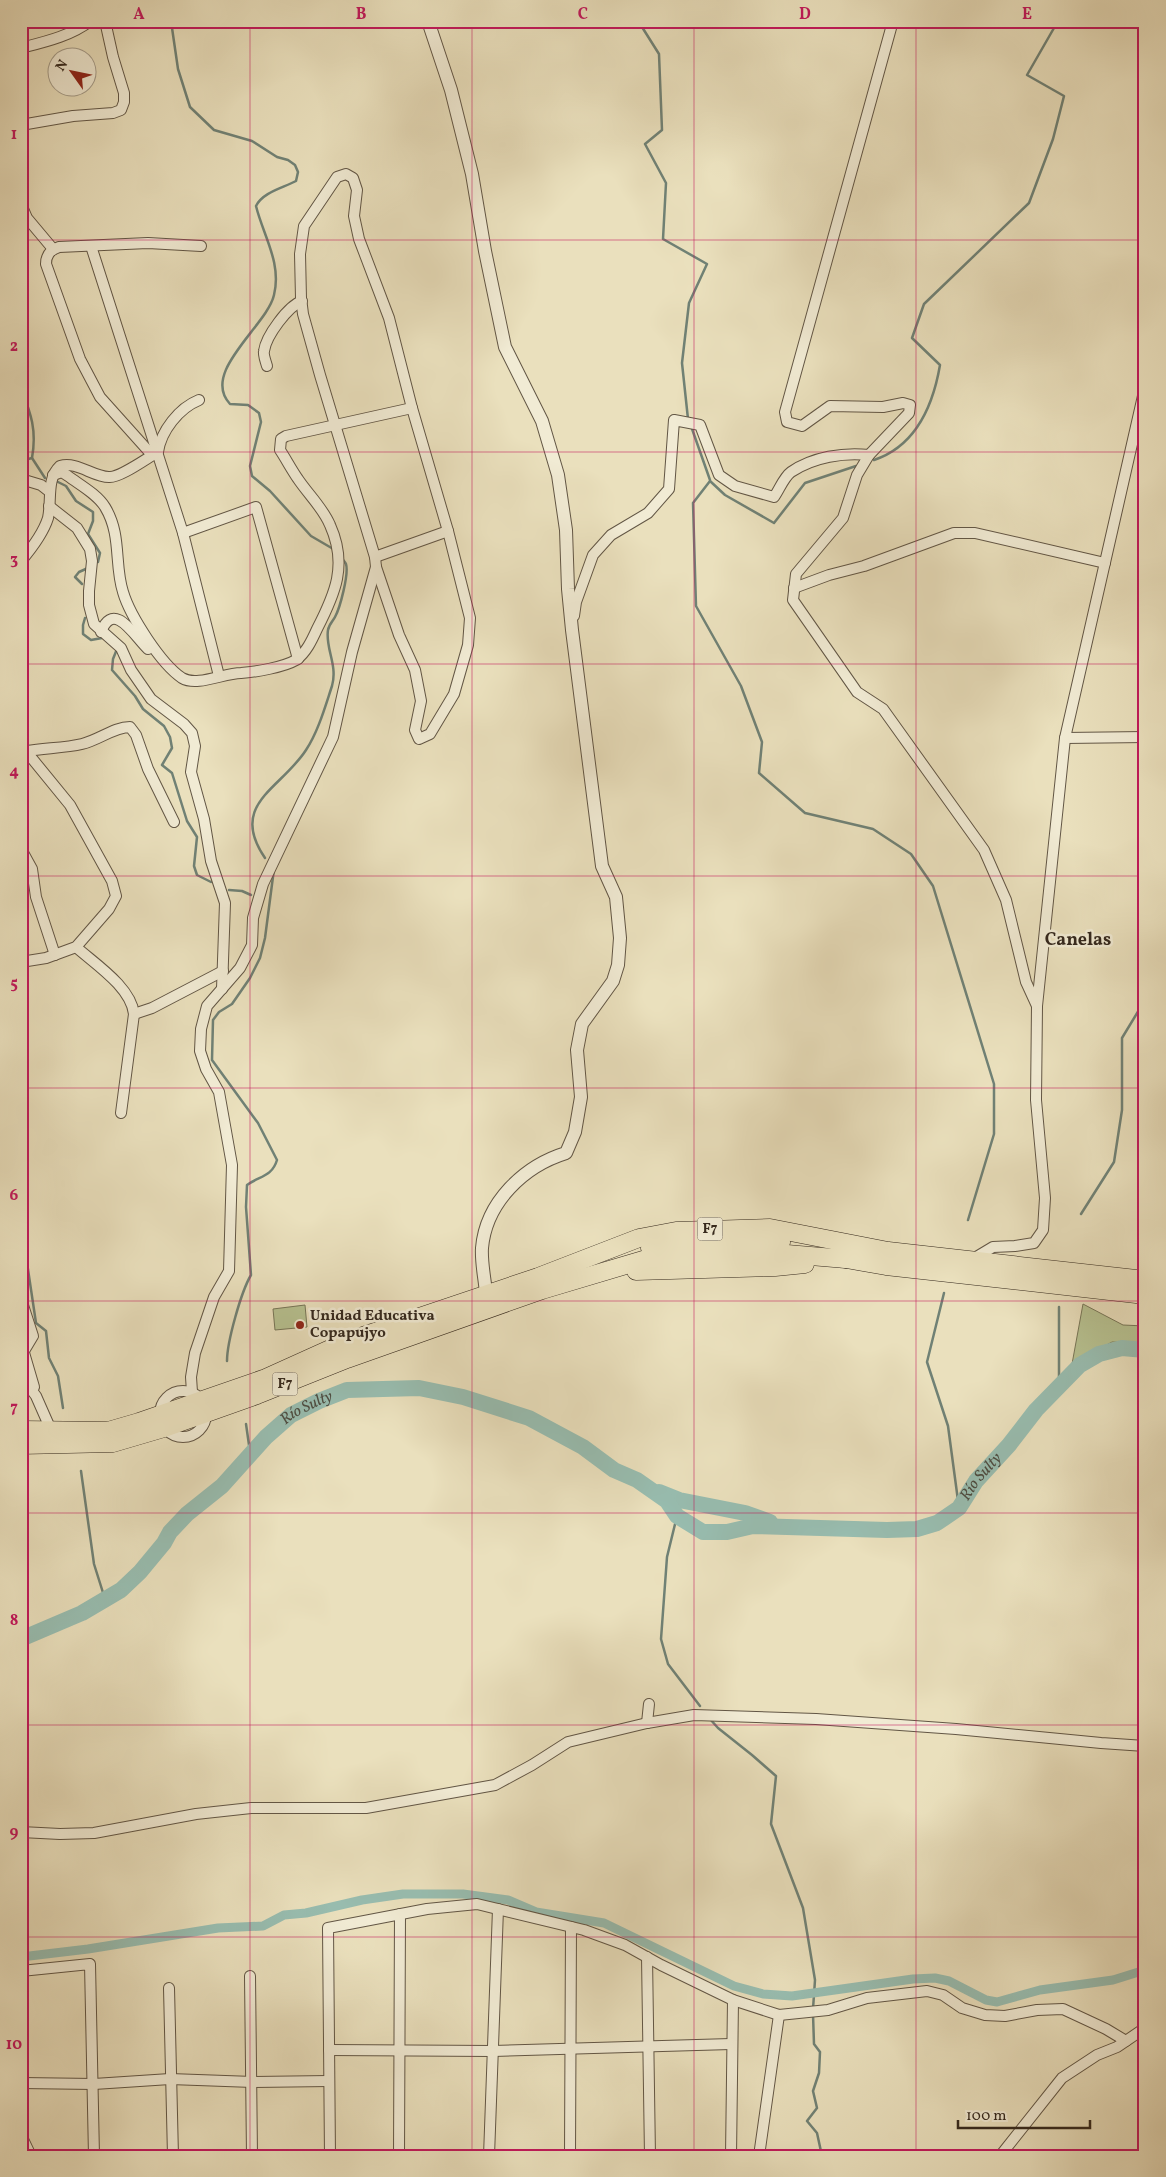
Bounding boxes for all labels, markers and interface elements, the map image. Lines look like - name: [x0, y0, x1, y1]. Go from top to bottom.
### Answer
- text: A: [133, 4, 145, 26]
- text: B: [356, 4, 367, 26]
- text: C: [578, 4, 588, 26]
- text: D: [799, 4, 811, 26]
- text: E: [1022, 4, 1032, 26]
- north arrow: [48, 48, 98, 98]
- text: N: [52, 56, 73, 75]
- text: 1: [11, 124, 17, 146]
- text: 2: [10, 336, 18, 358]
- text: 3: [10, 549, 18, 571]
- text: 4: [9, 761, 19, 783]
- district label: Canelas: [1045, 928, 1111, 953]
- text: 5: [10, 973, 18, 995]
- text: 6: [10, 1185, 19, 1207]
- road number: F7: [698, 1218, 722, 1240]
- place label: Unidad Educativa Copapujyo: [310, 1306, 435, 1344]
- marker: Unidad Educativa Copapujyo: [294, 1319, 306, 1331]
- road number: F7: [272, 1372, 298, 1396]
- water label: Río Sulty: [276, 1386, 336, 1430]
- text: 7: [10, 1397, 18, 1419]
- water label: Río Sulty: [955, 1448, 1007, 1505]
- text: 8: [10, 1610, 18, 1632]
- text: 9: [10, 1822, 19, 1844]
- text: 10: [6, 2034, 22, 2056]
- scale bar: [958, 2097, 1091, 2129]
- text: 100 m: [966, 2106, 1006, 2127]

